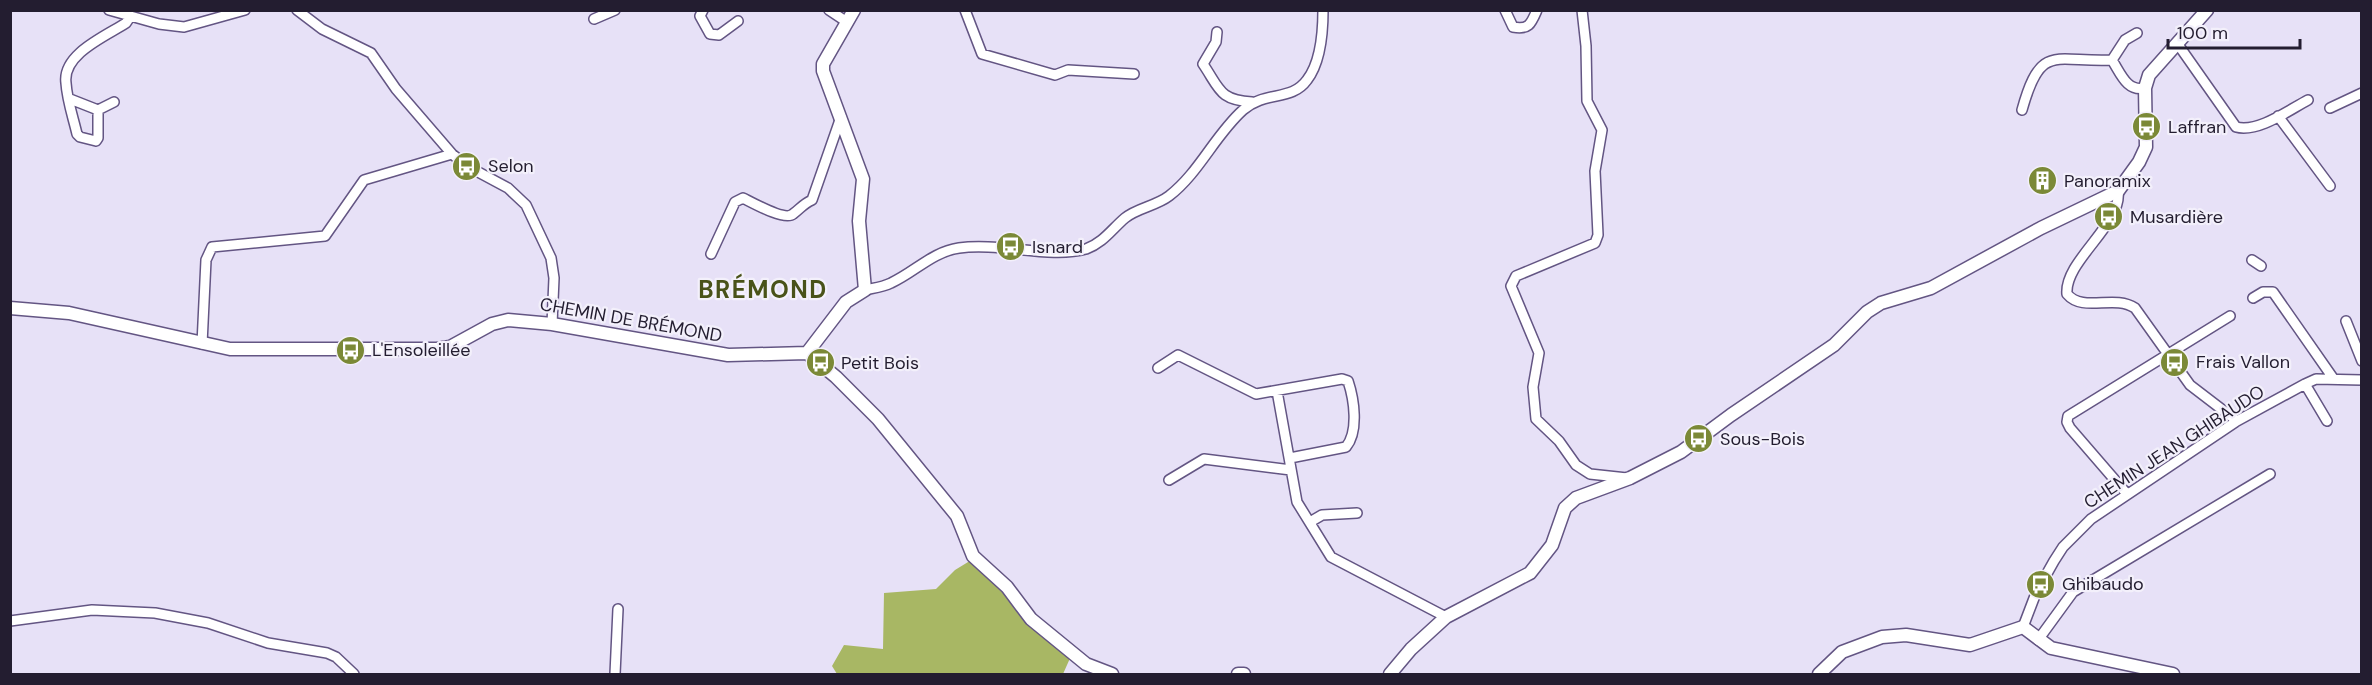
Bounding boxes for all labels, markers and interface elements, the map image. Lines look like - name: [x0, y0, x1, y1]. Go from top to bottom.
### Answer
- scale bar: [2168, 12, 2300, 50]
- text: 100 m: [2177, 21, 2228, 45]
- bus stop icon: Laffran: [2131, 111, 2163, 143]
- place label: Laffran: [2168, 115, 2226, 139]
- bus stop icon: Selon: [451, 150, 483, 182]
- place label: Selon: [488, 154, 534, 178]
- building icon: Panoramix: [2027, 165, 2059, 197]
- place label: Panoramix: [2064, 169, 2151, 193]
- bus stop icon: Musardière: [2093, 201, 2125, 233]
- place label: Musardière: [2130, 205, 2223, 229]
- bus stop icon: Isnard: [995, 231, 1027, 263]
- place label: Isnard: [1032, 235, 1083, 259]
- district label: BRÉMOND: [698, 273, 828, 305]
- street label: CHEMIN DE BRÉMOND: [538, 292, 724, 348]
- bus stop icon: L'Ensoleillée: [335, 334, 367, 366]
- place label: L'Ensoleillée: [372, 338, 471, 362]
- bus stop icon: Frais Vallon: [2159, 346, 2191, 378]
- bus stop icon: Petit Bois: [804, 347, 836, 379]
- place label: Frais Vallon: [2196, 350, 2290, 374]
- place label: Petit Bois: [841, 351, 919, 375]
- street label: CHEMIN JEAN GHIBAUDO: [2079, 380, 2269, 514]
- bus stop icon: Sous-Bois: [1683, 423, 1715, 455]
- place label: Sous-Bois: [1720, 427, 1805, 451]
- bus stop icon: Ghibaudo: [2025, 568, 2057, 600]
- place label: Ghibaudo: [2062, 572, 2144, 596]

